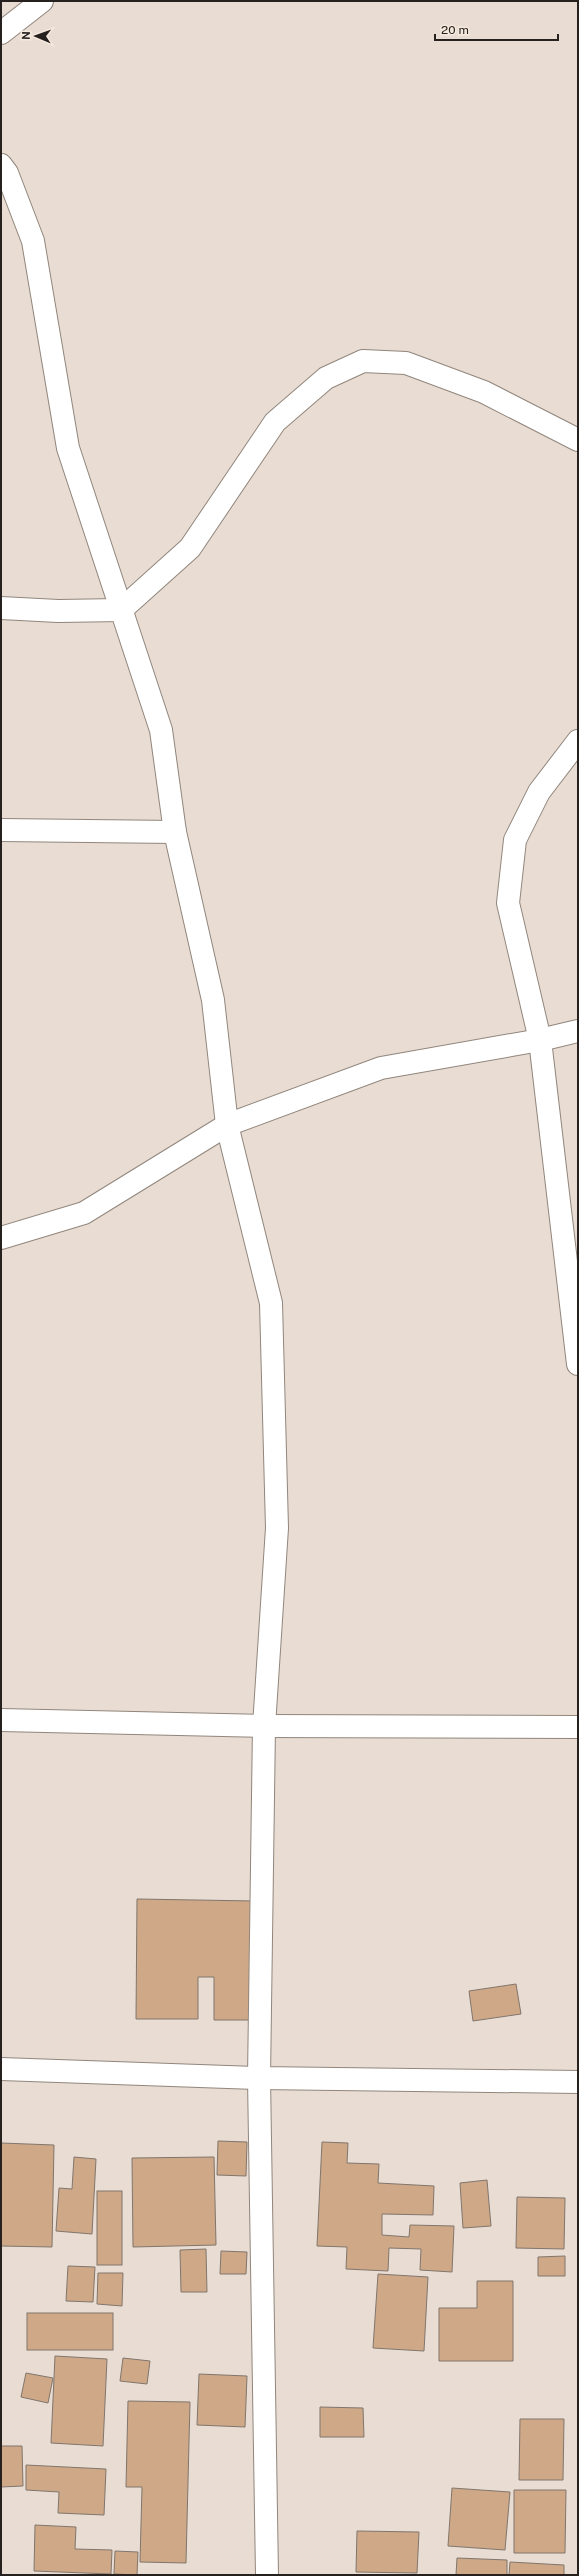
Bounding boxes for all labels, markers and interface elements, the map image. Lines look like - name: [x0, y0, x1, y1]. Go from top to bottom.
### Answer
- north arrow: [16, 16, 56, 56]
- scale bar: [435, 16, 558, 42]
- text: 20 m: [441, 23, 469, 37]
- text: N: [20, 31, 32, 40]

